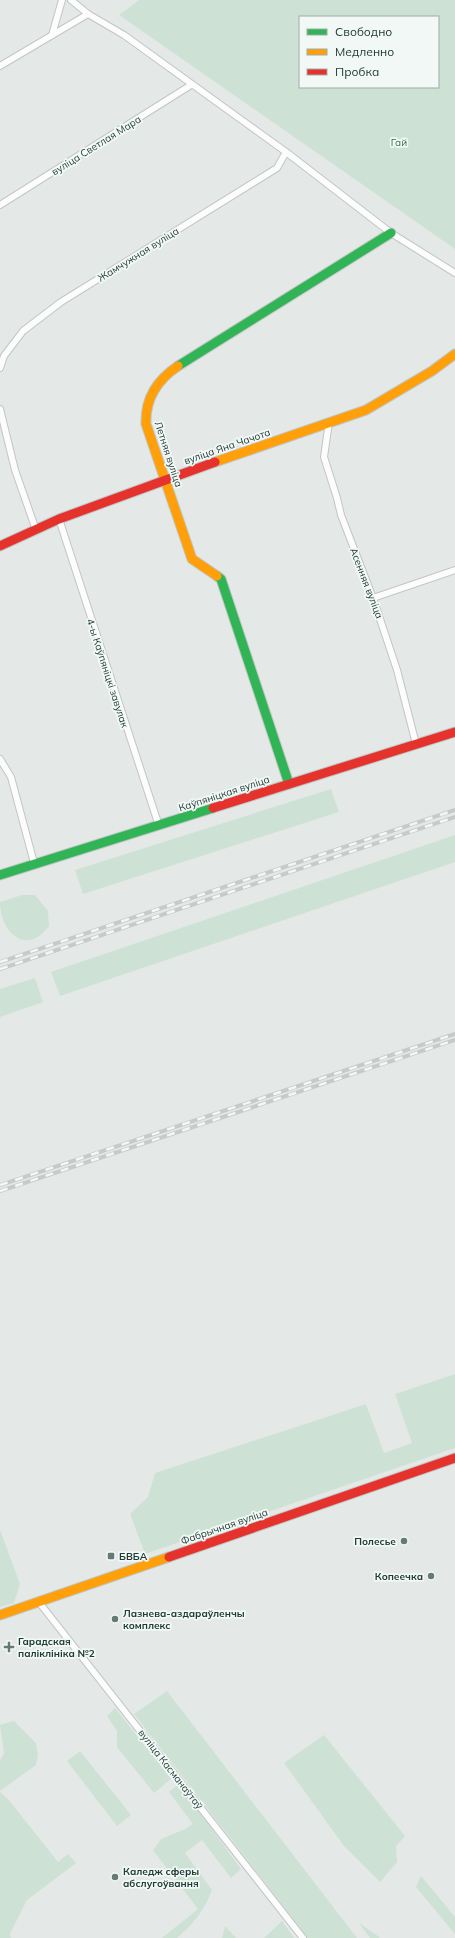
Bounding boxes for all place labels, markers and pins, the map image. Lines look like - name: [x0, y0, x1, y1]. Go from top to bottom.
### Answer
- place label: Полесье: [354, 1535, 396, 1548]
- marker: Полесье: [399, 1536, 409, 1546]
- place label: БВБА: [119, 1550, 148, 1563]
- marker: БВБА: [106, 1551, 116, 1561]
- place label: Копеечка: [375, 1570, 423, 1583]
- marker: Копеечка: [426, 1571, 436, 1581]
- place label: Лазнева-аздараўленчы комплекс: [123, 1607, 245, 1632]
- marker: Лазнева-аздараўленчы комплекс: [110, 1614, 120, 1624]
- place label: Гарадская паліклініка №2: [18, 1635, 95, 1660]
- marker: Гарадская паліклініка №2: [3, 1641, 15, 1653]
- place label: Каледж сферы абслугоўвання: [123, 1865, 199, 1890]
- marker: Каледж сферы абслугоўвання: [110, 1872, 120, 1882]

